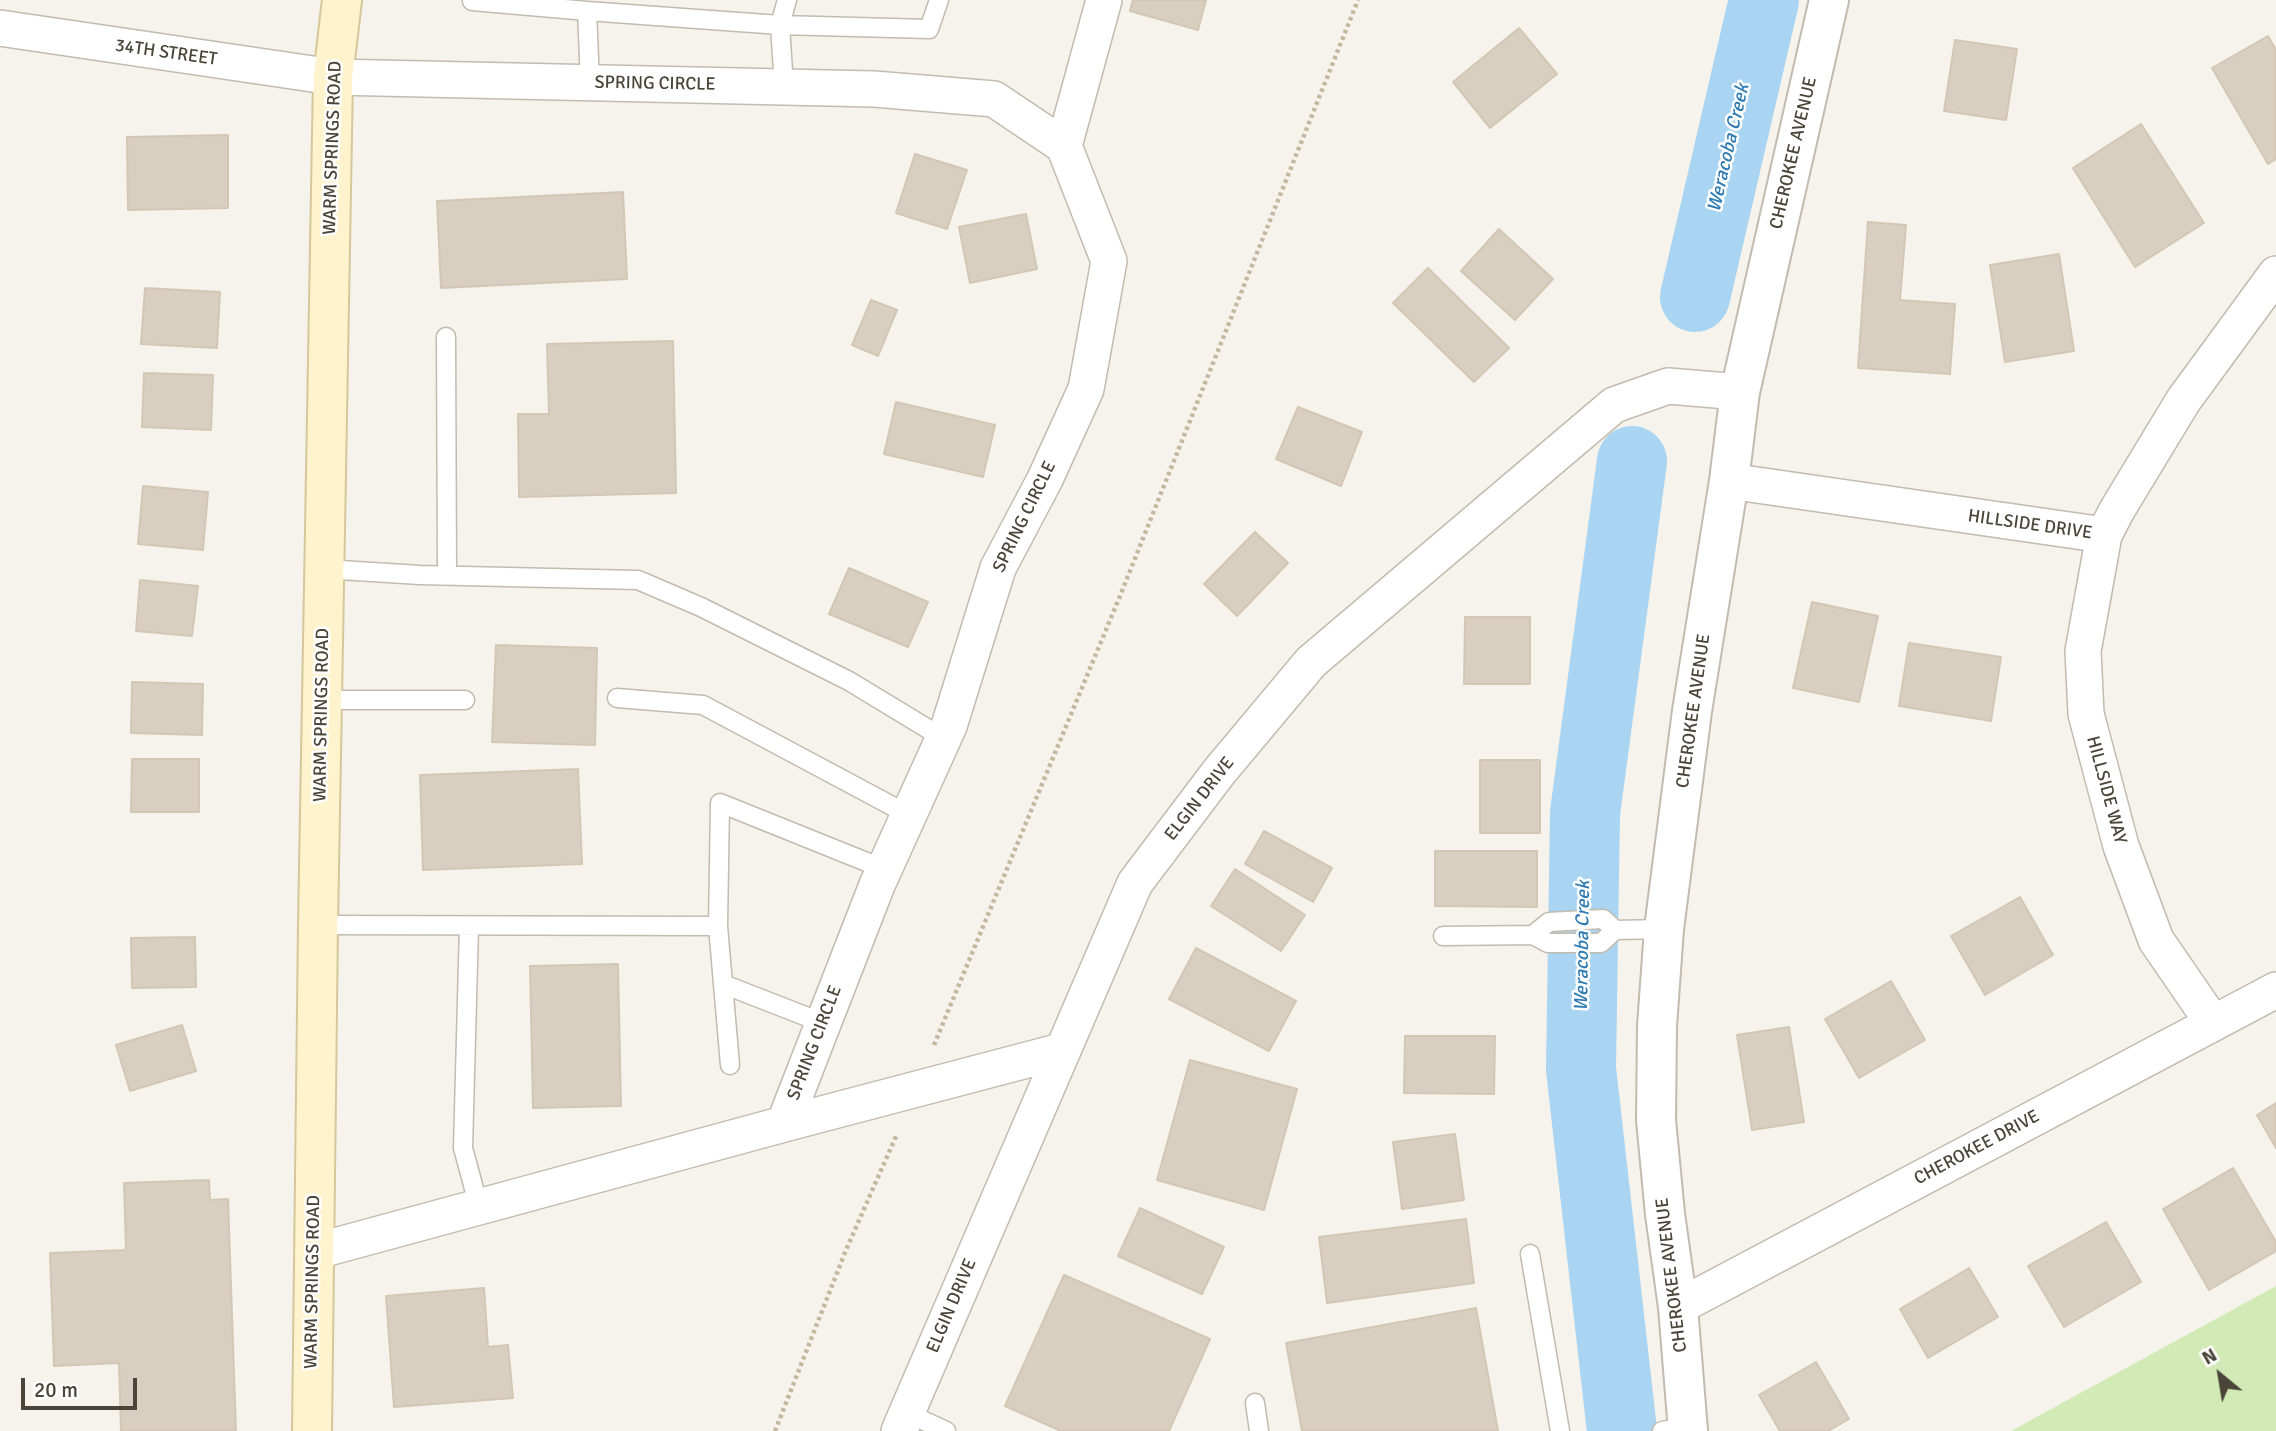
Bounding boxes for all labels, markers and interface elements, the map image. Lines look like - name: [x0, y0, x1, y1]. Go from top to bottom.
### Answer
- street label: 34TH STREET: [114, 35, 218, 71]
- street label: WARM SPRINGS ROAD: [319, 61, 347, 235]
- street label: SPRING CIRCLE: [594, 72, 716, 96]
- street label: CHEROKEE AVENUE: [1766, 75, 1822, 231]
- water label: Weracoba Creek: [1703, 82, 1755, 214]
- street label: SPRING CIRCLE: [989, 458, 1061, 576]
- street label: HILLSIDE DRIVE: [1966, 506, 2094, 544]
- street label: WARM SPRINGS ROAD: [310, 628, 334, 802]
- street label: CHEROKEE AVENUE: [1672, 632, 1716, 790]
- street label: HILLSIDE WAY: [2081, 734, 2131, 846]
- street label: ELGIN DRIVE: [1161, 753, 1239, 845]
- water label: Weracoba Creek: [1570, 881, 1596, 1011]
- street label: SPRING CIRCLE: [783, 983, 847, 1103]
- street label: CHEROKEE DRIVE: [1911, 1106, 2043, 1190]
- street label: WARM SPRINGS ROAD: [301, 1195, 325, 1369]
- street label: CHEROKEE AVENUE: [1652, 1196, 1692, 1354]
- street label: ELGIN DRIVE: [922, 1256, 982, 1356]
- north arrow: [2185, 1340, 2255, 1410]
- text: N: [2198, 1343, 2221, 1371]
- scale bar: [24, 1364, 140, 1408]
- text: 20 m: [34, 1377, 78, 1403]

